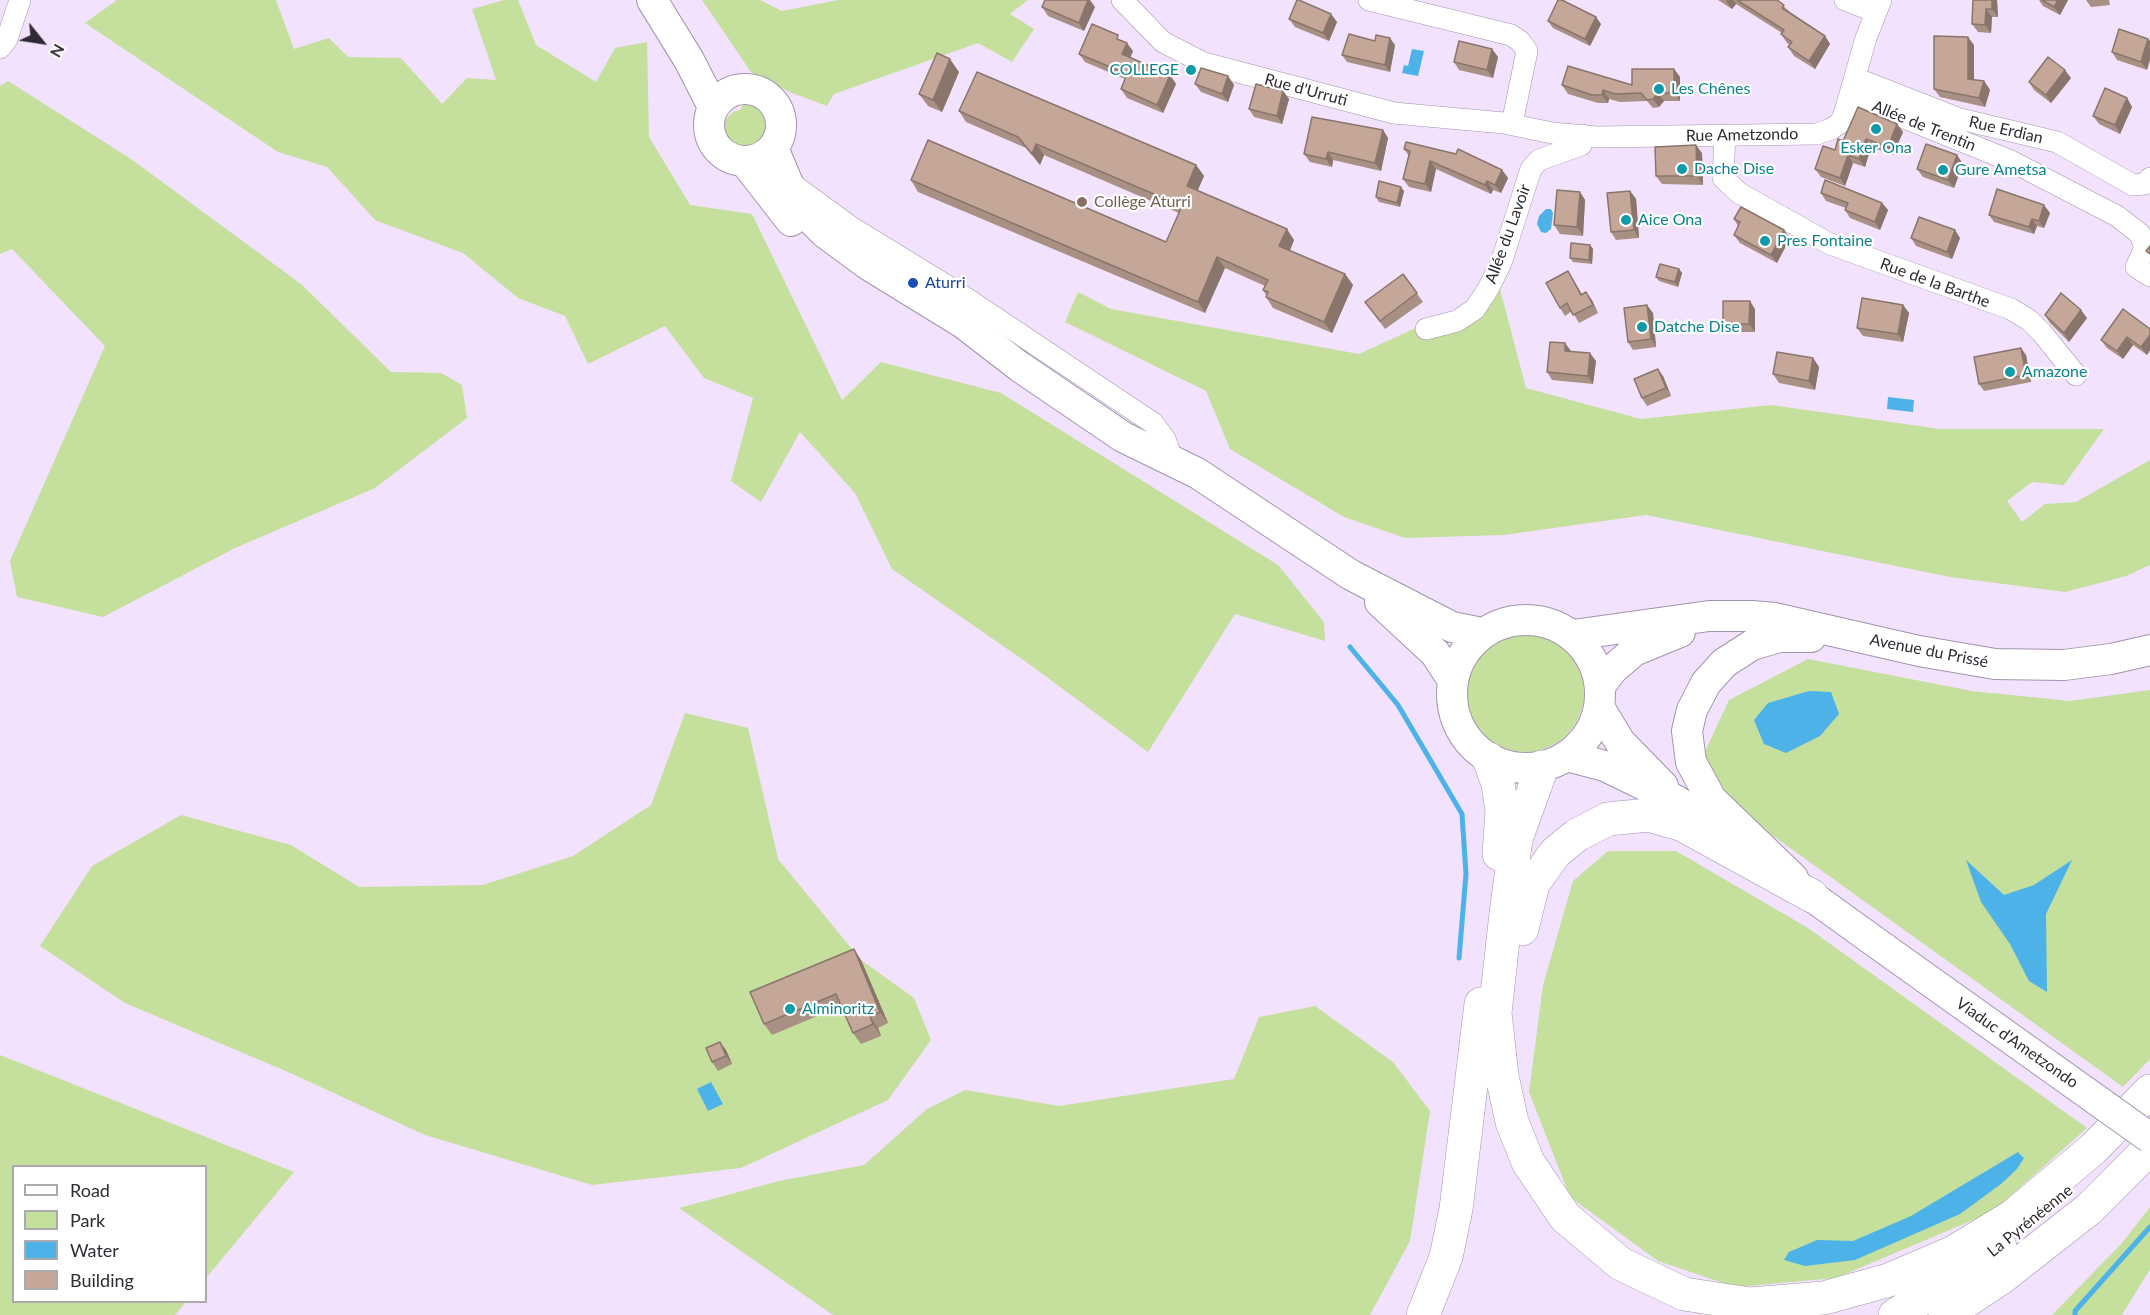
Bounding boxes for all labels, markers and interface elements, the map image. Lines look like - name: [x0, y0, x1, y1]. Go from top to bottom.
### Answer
- north arrow: [12, 12, 72, 72]
- text: N: [47, 41, 69, 61]
- place label: COLLEGE: [1109, 60, 1179, 80]
- marker: COLLEGE: [1184, 63, 1198, 77]
- street label: Rue d'Urruti: [1262, 70, 1350, 110]
- place label: Les Chênes: [1671, 79, 1750, 99]
- marker: Les Chênes: [1652, 82, 1666, 96]
- street label: Allée de Trentin: [1869, 96, 1979, 156]
- street label: Rue Erdian: [1967, 112, 2045, 148]
- marker: Esker Ona: [1869, 122, 1883, 136]
- street label: Rue Ametzondo: [1686, 124, 1798, 146]
- place label: Esker Ona: [1840, 138, 1912, 158]
- place label: Dache Dise: [1694, 159, 1774, 179]
- place label: Gure Ametsa: [1955, 160, 2046, 180]
- marker: Dache Dise: [1675, 162, 1689, 176]
- marker: Gure Ametsa: [1936, 163, 1950, 177]
- street label: Allée du Lavoir: [1481, 182, 1535, 286]
- place label: Collège Aturri: [1094, 192, 1191, 212]
- marker: Collège Aturri: [1075, 195, 1089, 209]
- place label: Aice Ona: [1638, 210, 1702, 230]
- marker: Aice Ona: [1619, 213, 1633, 227]
- place label: Pres Fontaine: [1777, 231, 1873, 251]
- marker: Pres Fontaine: [1758, 234, 1772, 248]
- street label: Rue de la Barthe: [1877, 254, 1993, 312]
- place label: Aturri: [925, 273, 965, 293]
- marker: Aturri: [906, 276, 920, 290]
- place label: Datche Dise: [1654, 317, 1740, 337]
- marker: Datche Dise: [1635, 320, 1649, 334]
- place label: Amazone: [2022, 362, 2087, 382]
- marker: Amazone: [2003, 365, 2017, 379]
- street label: Avenue du Prissé: [1868, 630, 1990, 672]
- street label: Viaduc d'Ametzondo: [1952, 994, 2082, 1092]
- place label: Alminoritz: [802, 999, 874, 1019]
- marker: Alminoritz: [783, 1002, 797, 1016]
- legend: [12, 1165, 207, 1303]
- text: Road: [70, 1179, 110, 1201]
- street label: La Pyrénéenne: [1983, 1181, 2077, 1261]
- text: Park: [70, 1209, 105, 1231]
- text: Water: [70, 1239, 119, 1261]
- text: Building: [70, 1269, 134, 1291]

